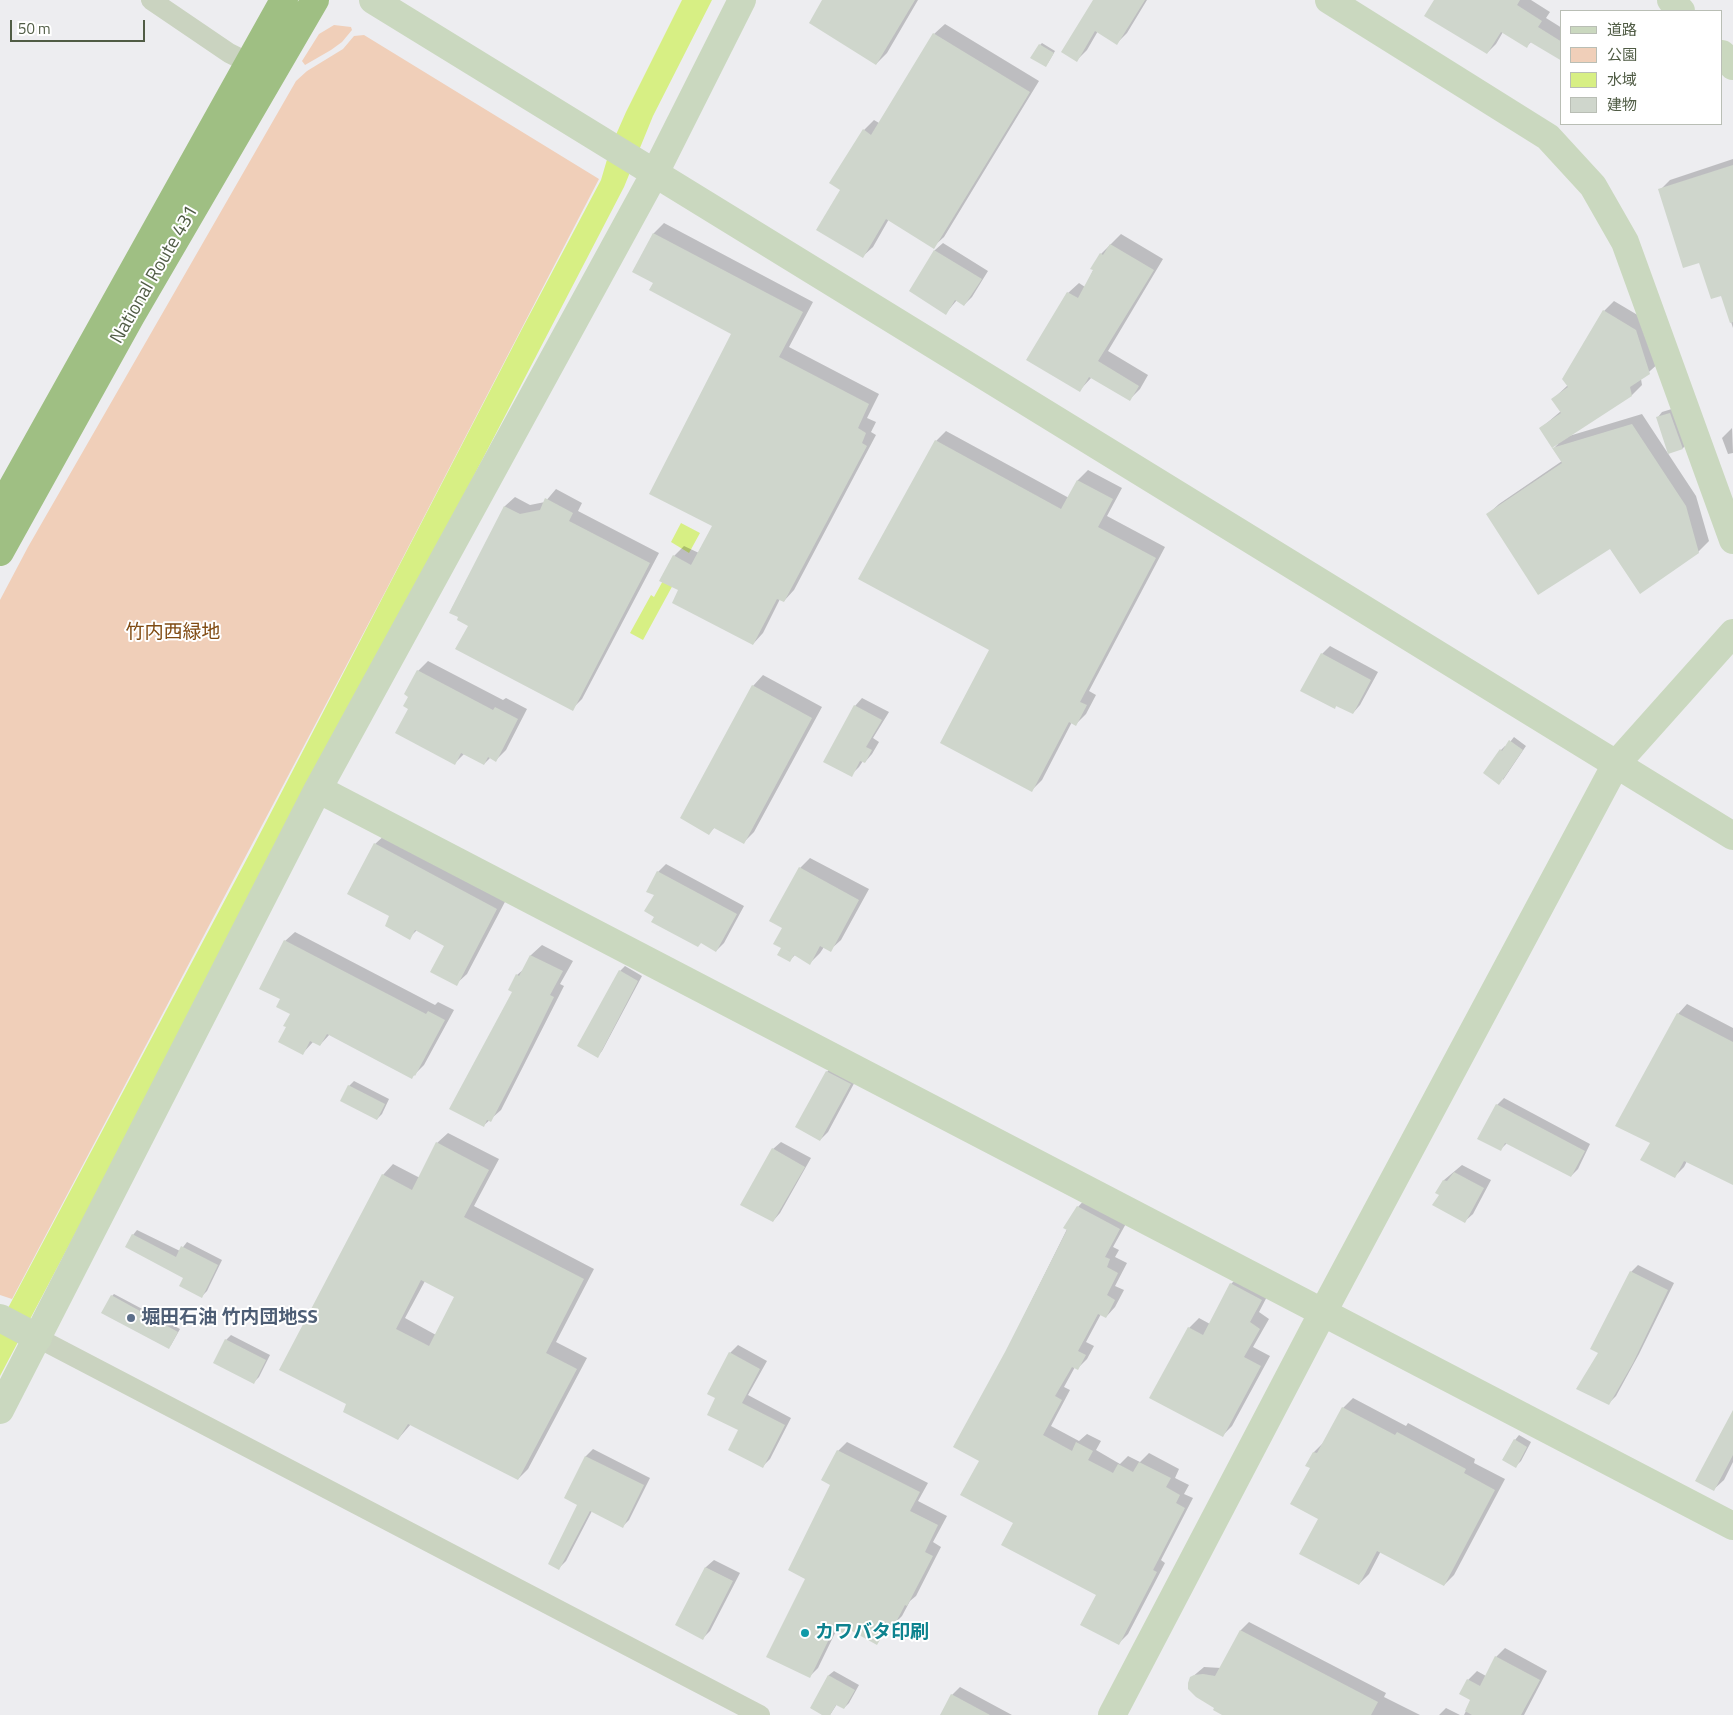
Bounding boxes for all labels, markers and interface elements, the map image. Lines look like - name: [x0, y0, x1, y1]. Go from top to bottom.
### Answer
- scale bar: [12, 10, 148, 42]
- legend: [1560, 10, 1723, 125]
- text: 50 m: [18, 17, 51, 40]
- text: 道路: [1607, 18, 1637, 41]
- text: 公園: [1607, 43, 1637, 66]
- text: 水域: [1607, 68, 1637, 91]
- text: 建物: [1607, 93, 1637, 116]
- street label: National Route 431: [106, 202, 204, 348]
- park label: 竹内西緑地: [126, 622, 220, 644]
- place label: 堀田石油 竹内団地SS: [141, 1307, 318, 1329]
- marker: 堀田石油 竹内団地SS: [125, 1312, 137, 1324]
- place label: カワバタ印刷: [815, 1622, 929, 1644]
- marker: カワバタ印刷: [799, 1627, 811, 1639]

